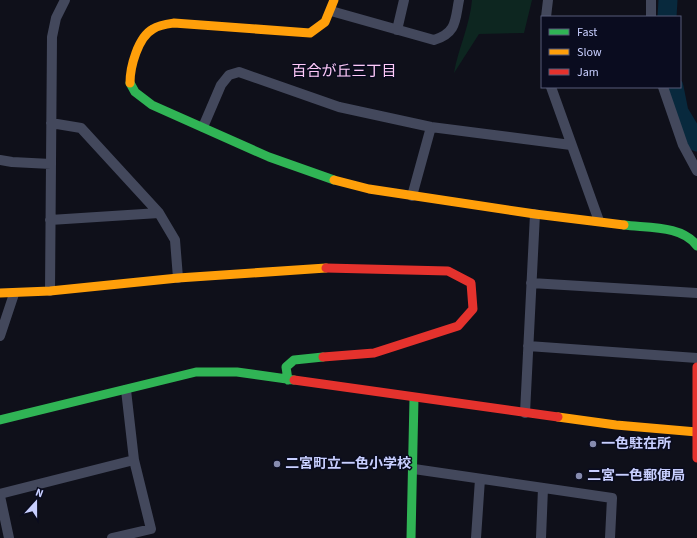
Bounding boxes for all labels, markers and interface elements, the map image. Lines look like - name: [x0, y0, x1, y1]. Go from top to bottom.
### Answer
- legend: [541, 16, 681, 88]
- text: Fast: [577, 24, 597, 41]
- text: Slow: [577, 44, 602, 61]
- district label: 百合が丘三丁目: [291, 61, 397, 82]
- text: Jam: [577, 64, 599, 81]
- place label: 一色駐在所: [601, 434, 671, 454]
- marker: 一色駐在所: [588, 439, 598, 449]
- place label: 二宮町立一色小学校: [285, 454, 411, 474]
- marker: 二宮町立一色小学校: [272, 459, 282, 469]
- place label: 二宮一色郵便局: [587, 466, 685, 486]
- marker: 二宮一色郵便局: [574, 471, 584, 481]
- north arrow: [16, 482, 56, 522]
- text: N: [33, 485, 46, 501]

